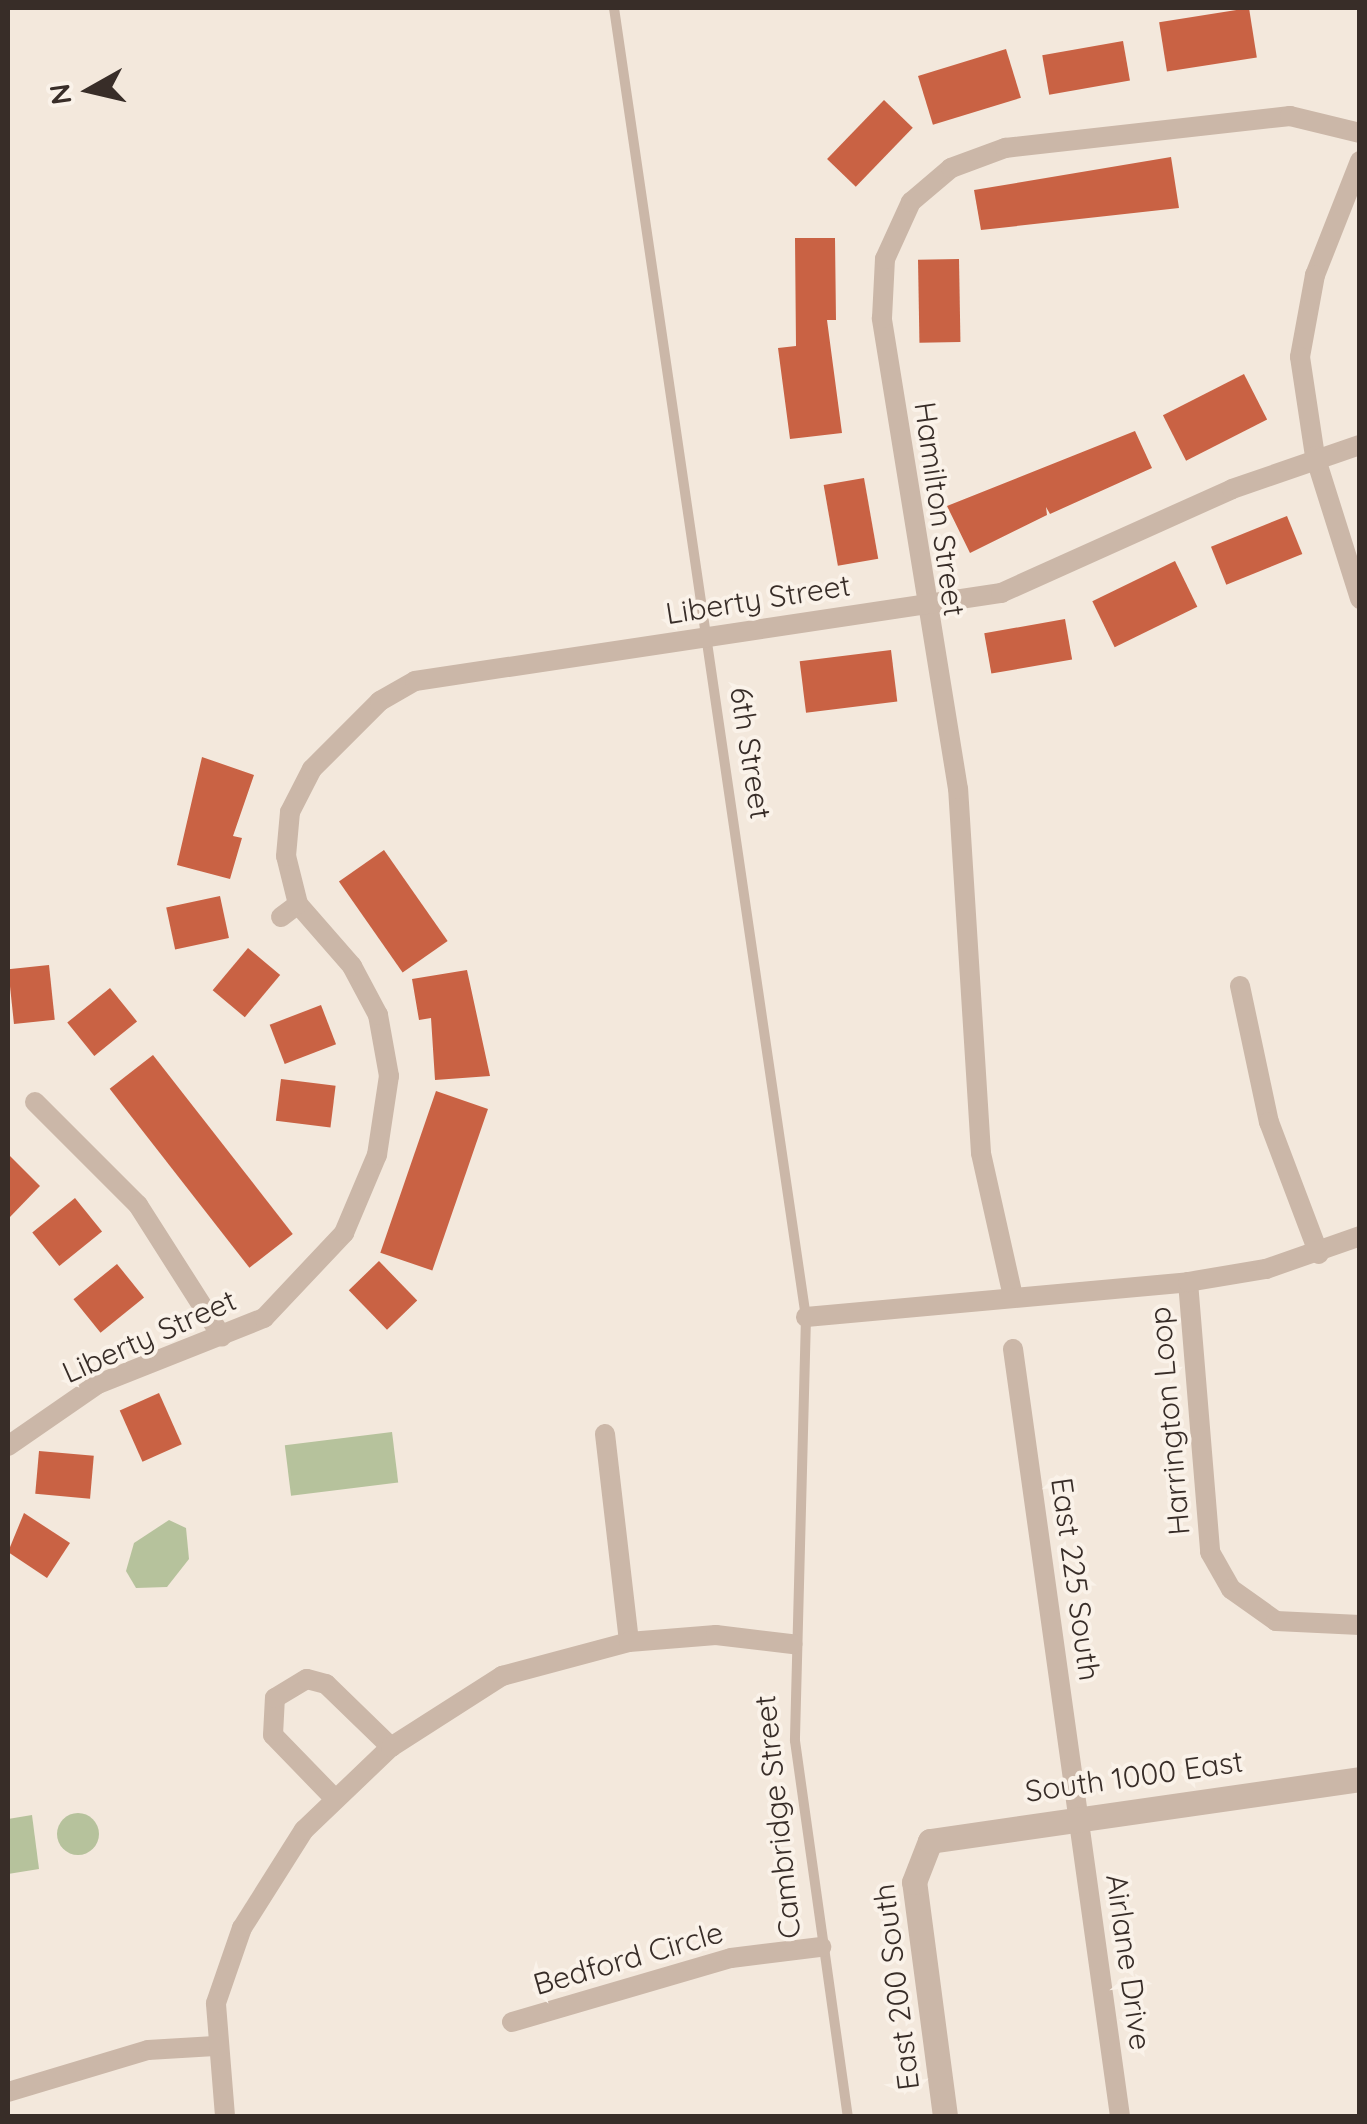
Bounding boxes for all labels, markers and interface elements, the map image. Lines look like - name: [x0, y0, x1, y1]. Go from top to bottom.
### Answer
- north arrow: [40, 40, 140, 140]
- text: N: [41, 82, 79, 107]
- street label: Hamilton Street: [907, 400, 973, 618]
- street label: Liberty Street: [663, 567, 853, 631]
- street label: 6th Street: [723, 684, 779, 822]
- street label: Liberty Street: [57, 1282, 241, 1390]
- street label: Harrington Loop: [1141, 1305, 1197, 1537]
- street label: East 225 South: [1044, 1475, 1108, 1683]
- street label: Cambridge Street: [746, 1693, 808, 1941]
- street label: South 1000 East: [1023, 1743, 1245, 1809]
- street label: Airlane Drive: [1099, 1872, 1159, 2052]
- street label: East 200 South: [865, 1882, 927, 2092]
- street label: Bedford Circle: [529, 1914, 727, 2002]

